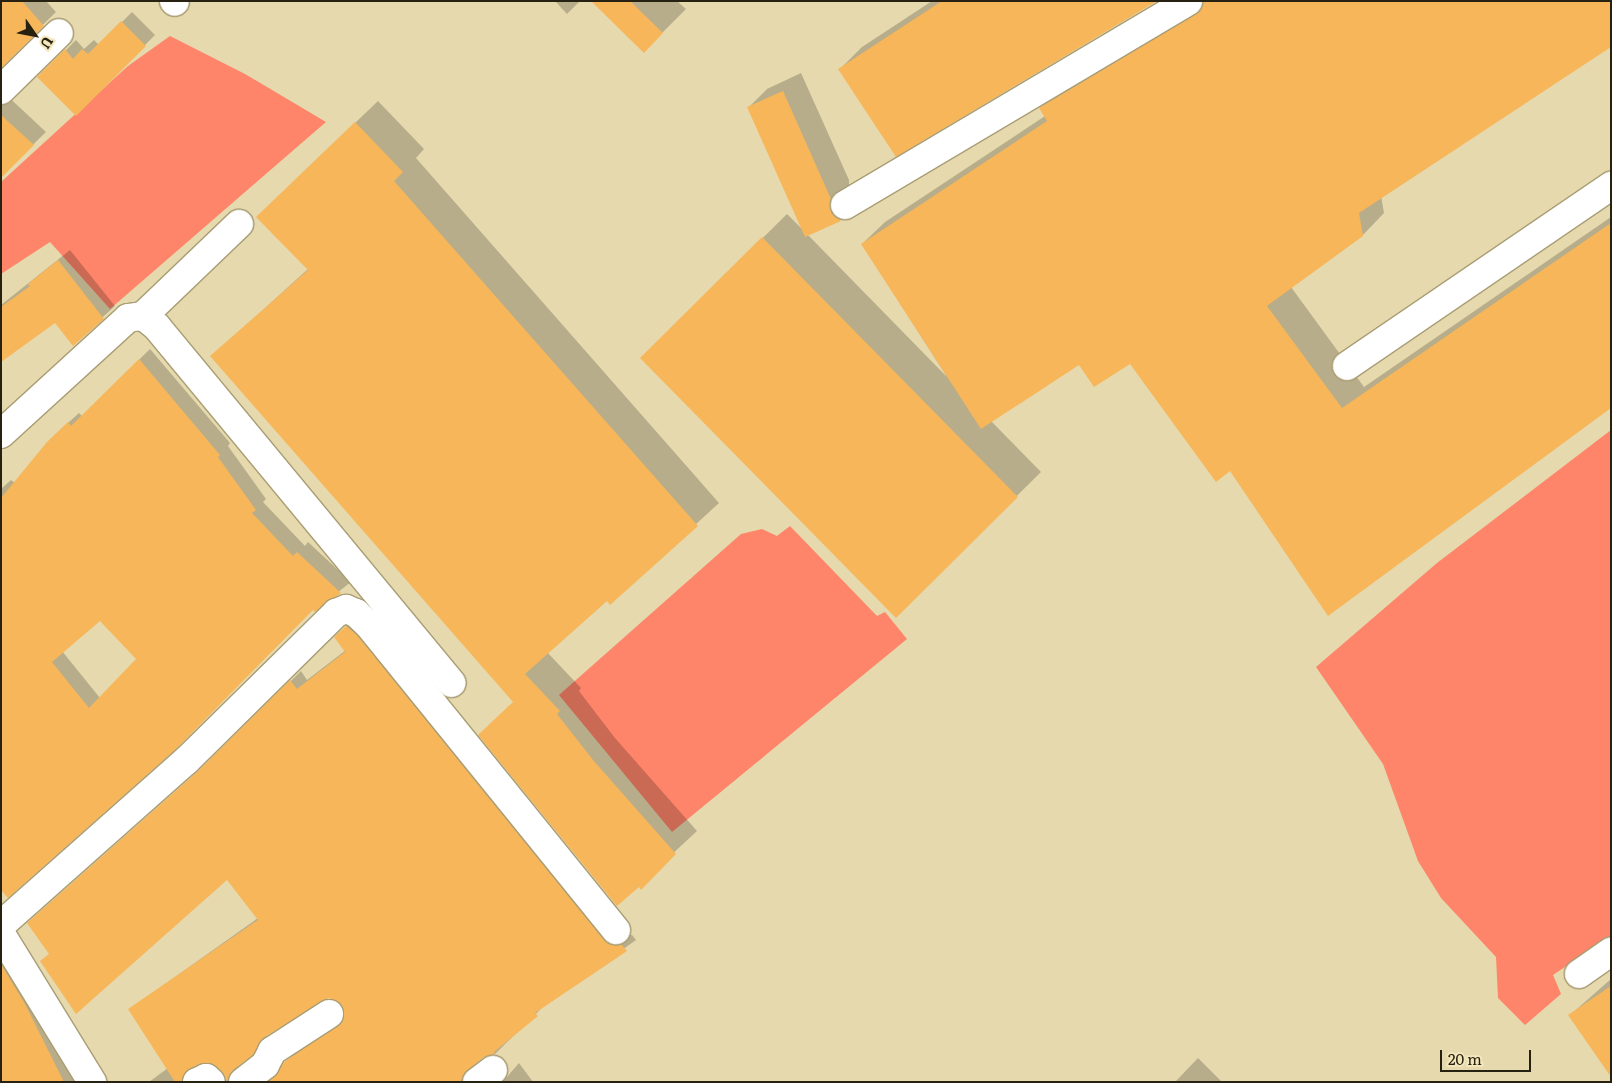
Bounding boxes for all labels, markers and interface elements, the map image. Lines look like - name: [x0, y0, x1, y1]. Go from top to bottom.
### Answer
- north arrow: [10, 10, 60, 60]
- text: U: [36, 33, 59, 53]
- scale bar: [1442, 1040, 1533, 1072]
- text: 20 m: [1448, 1047, 1482, 1070]

